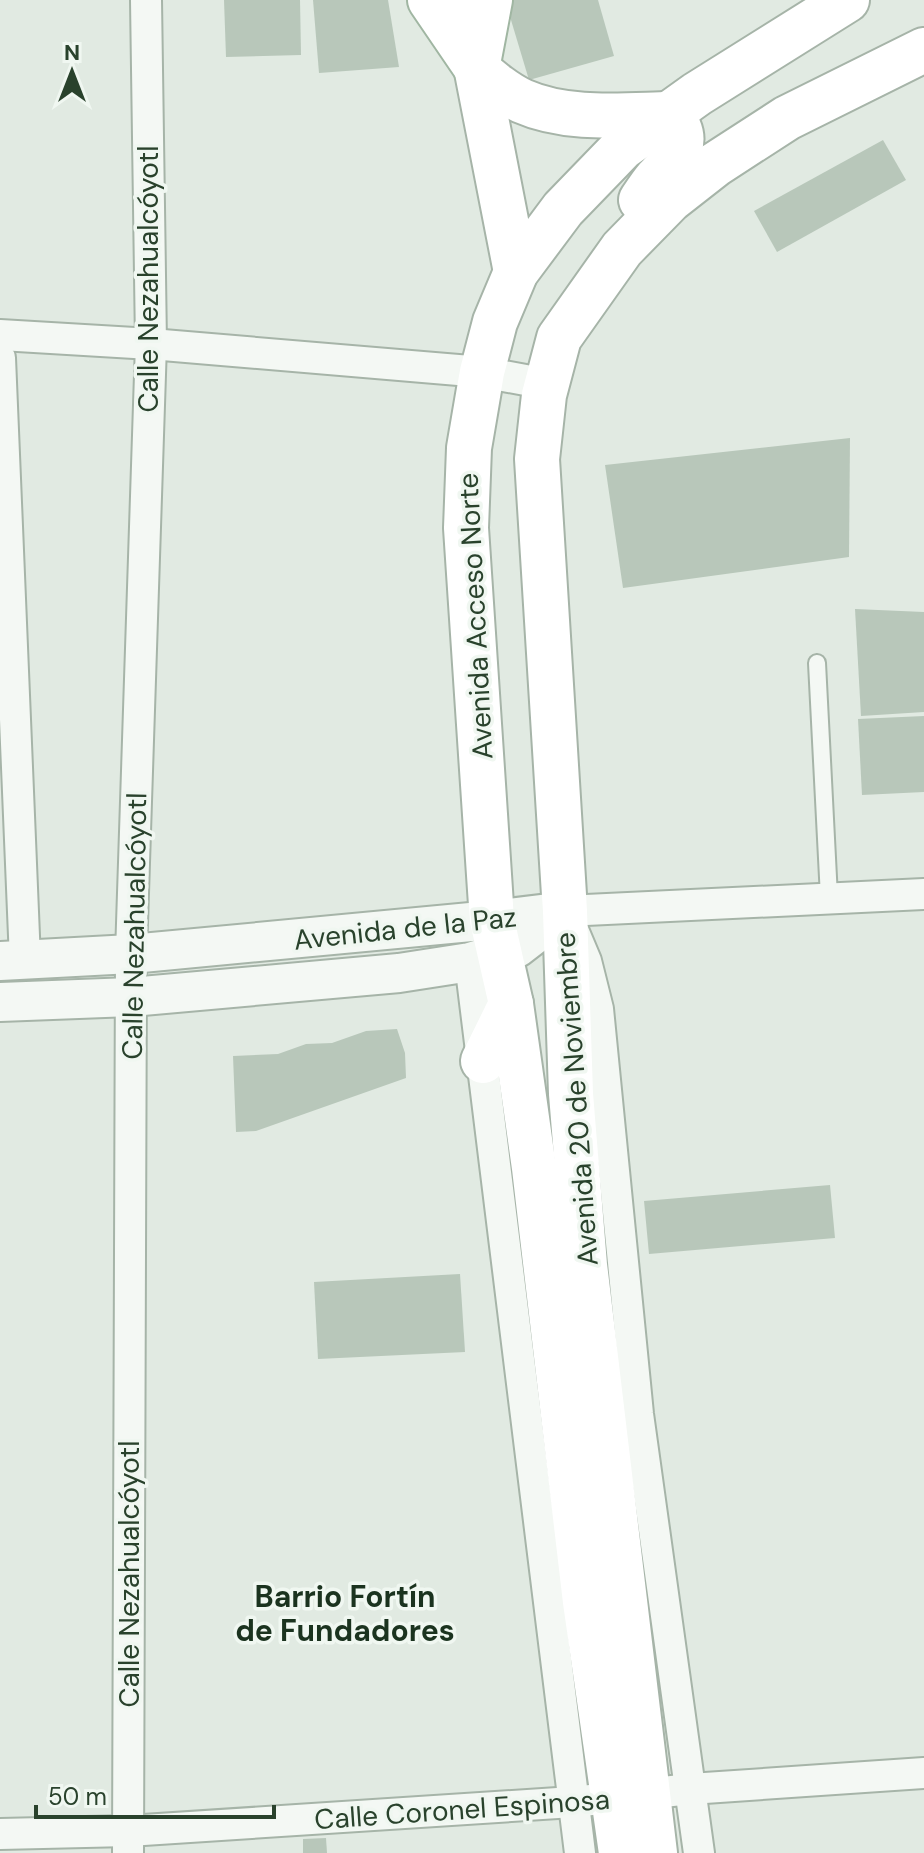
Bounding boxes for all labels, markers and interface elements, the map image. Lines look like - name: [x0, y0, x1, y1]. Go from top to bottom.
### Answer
- north arrow: [32, 32, 112, 112]
- text: N: [64, 38, 80, 67]
- street label: Calle Nezahualcóyotl: [130, 145, 167, 413]
- street label: Avenida Acceso Norte: [450, 472, 501, 760]
- street label: Calle Nezahualcóyotl: [114, 792, 155, 1060]
- street label: Avenida de la Paz: [292, 898, 518, 959]
- street label: Avenida 20 de Noviembre: [546, 931, 607, 1267]
- street label: Calle Nezahualcóyotl: [111, 1440, 148, 1708]
- district label: Barrio Fortín de Fundadores: [235, 1577, 455, 1650]
- scale bar: [36, 1769, 274, 1819]
- text: 50 m: [48, 1781, 107, 1812]
- street label: Calle Coronel Espinosa: [313, 1781, 611, 1838]

